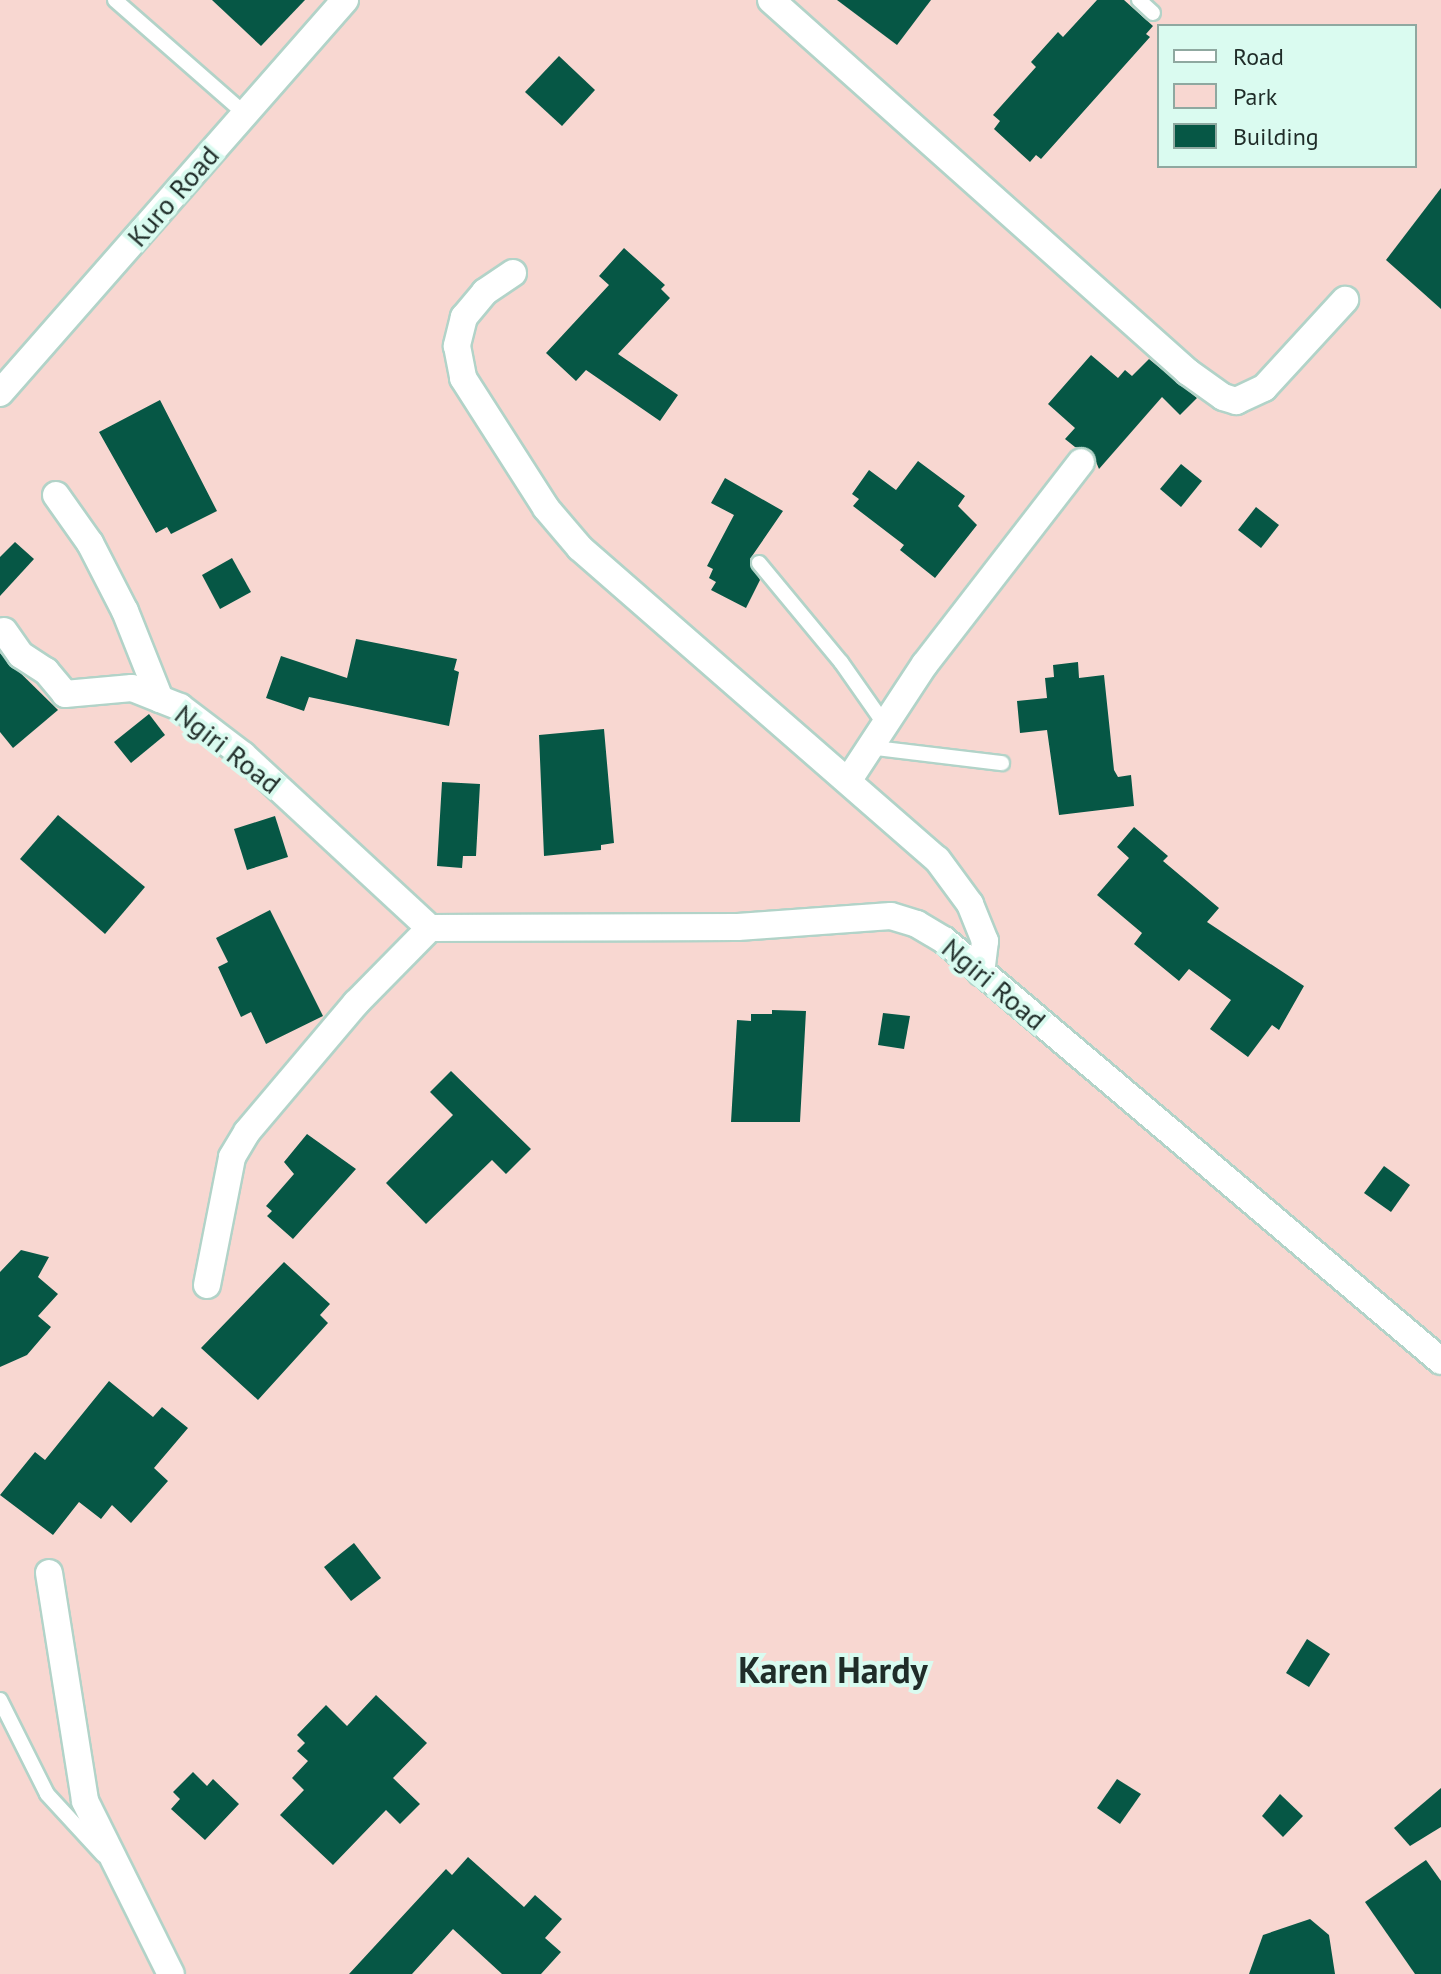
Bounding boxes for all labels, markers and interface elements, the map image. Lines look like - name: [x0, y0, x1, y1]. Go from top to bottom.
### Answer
- legend: [1157, 24, 1417, 168]
- text: Road: [1233, 41, 1284, 72]
- text: Park: [1233, 81, 1277, 112]
- text: Building: [1233, 121, 1319, 152]
- street label: Kuro Road: [120, 139, 226, 253]
- street label: Ngiri Road: [168, 697, 288, 801]
- street label: Ngiri Road: [935, 931, 1053, 1037]
- district label: Karen Hardy: [738, 1648, 928, 1692]

